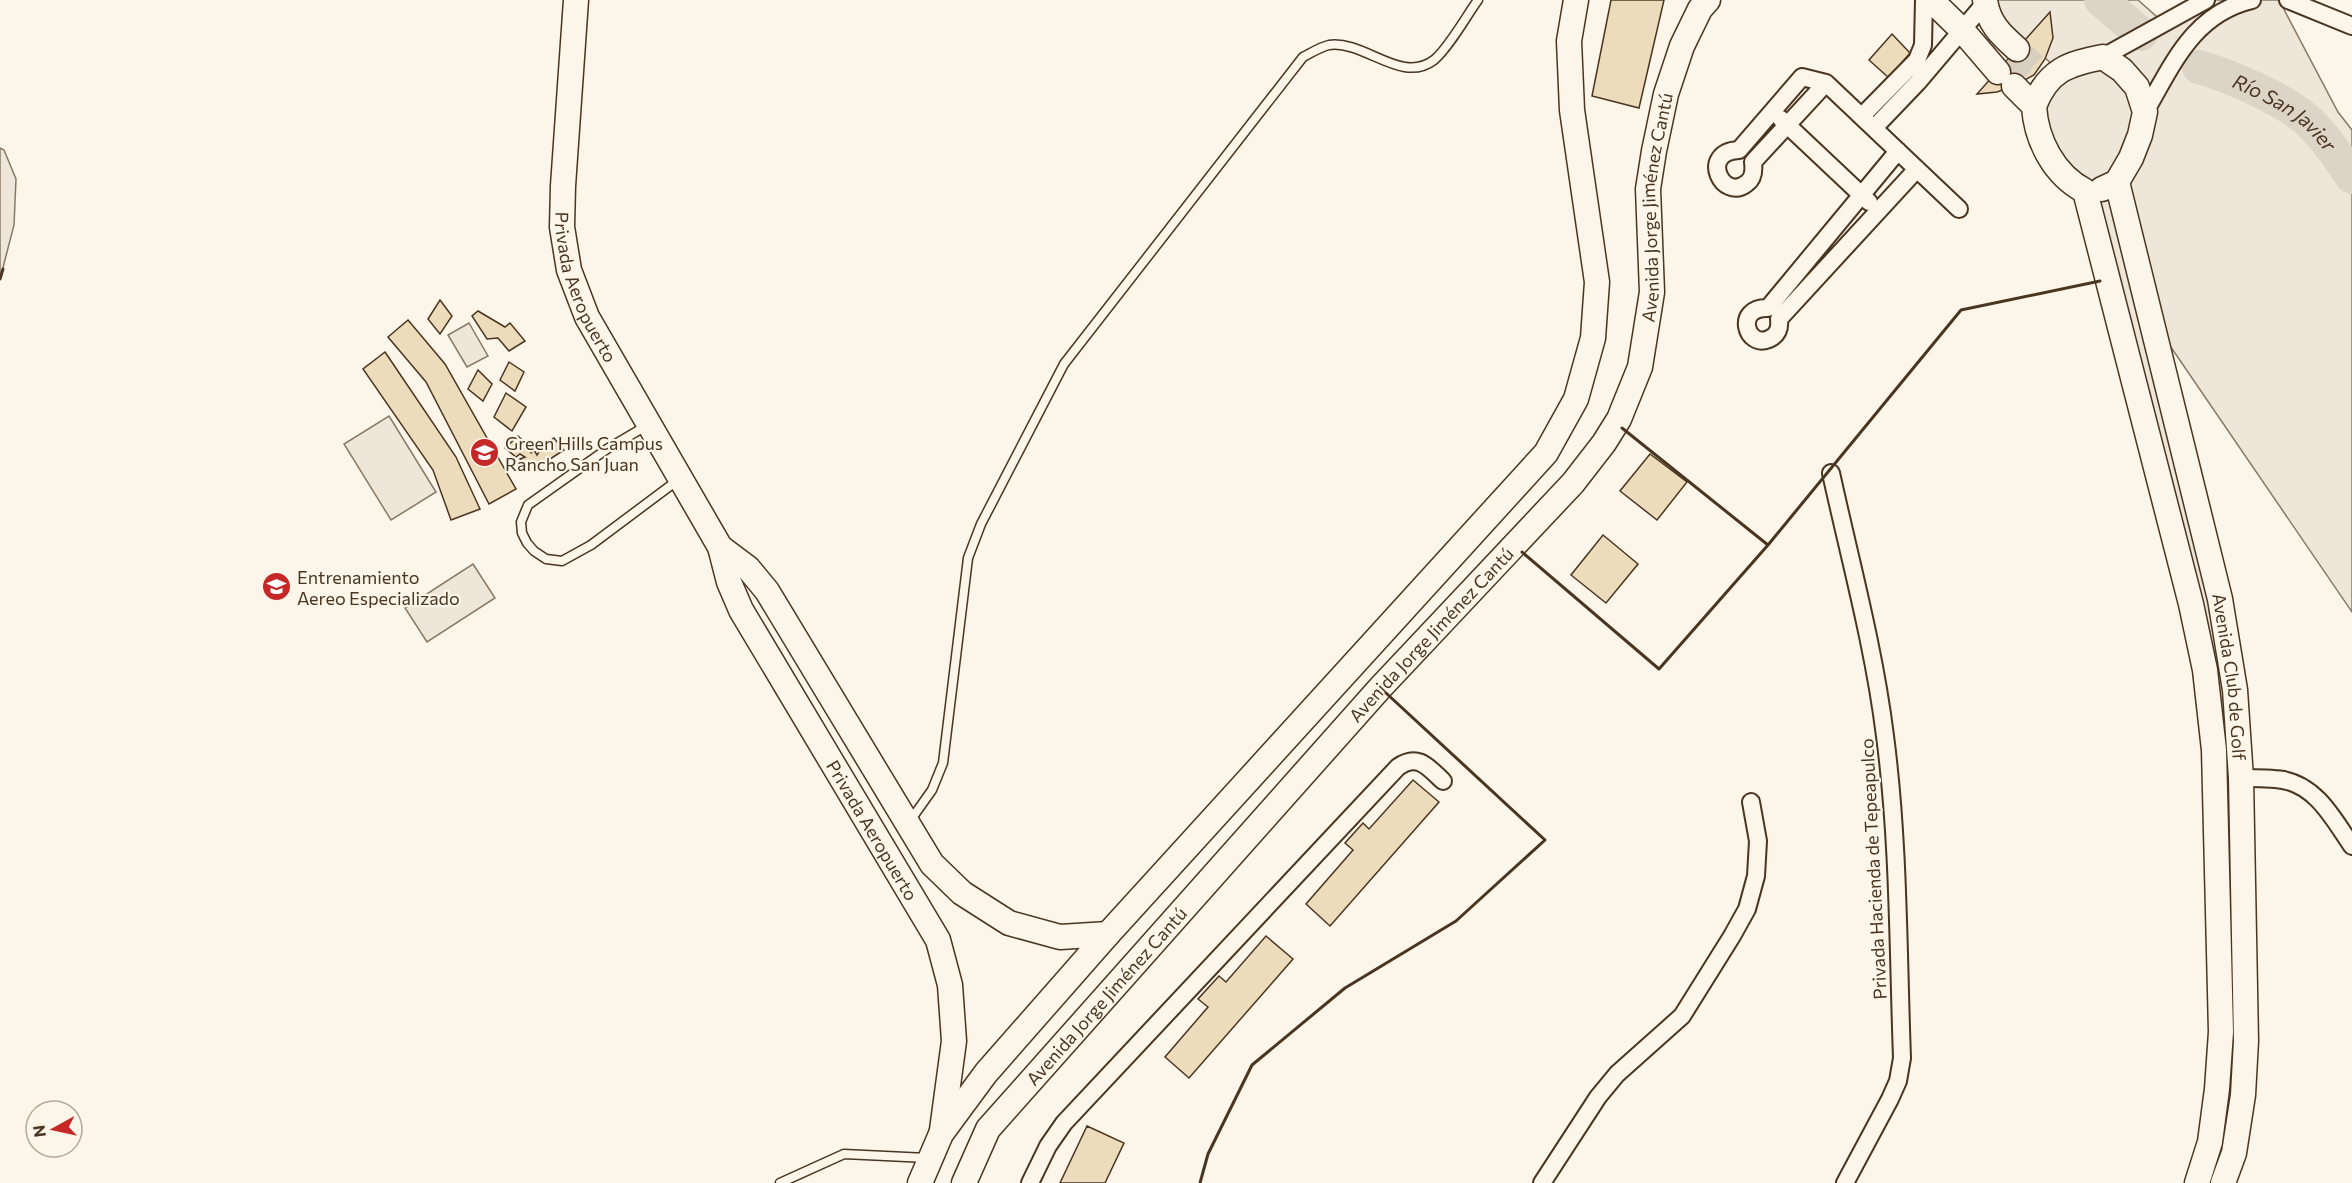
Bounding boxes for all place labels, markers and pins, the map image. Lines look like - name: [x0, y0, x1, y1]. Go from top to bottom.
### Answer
- place label: Green Hills Campus Rancho San Juan: [505, 432, 663, 475]
- school or university icon: Green Hills Campus Rancho San Juan: [468, 437, 500, 469]
- place label: Entrenamiento Aereo Especializado: [297, 566, 460, 609]
- school or university icon: Entrenamiento Aereo Especializado: [260, 571, 292, 603]

